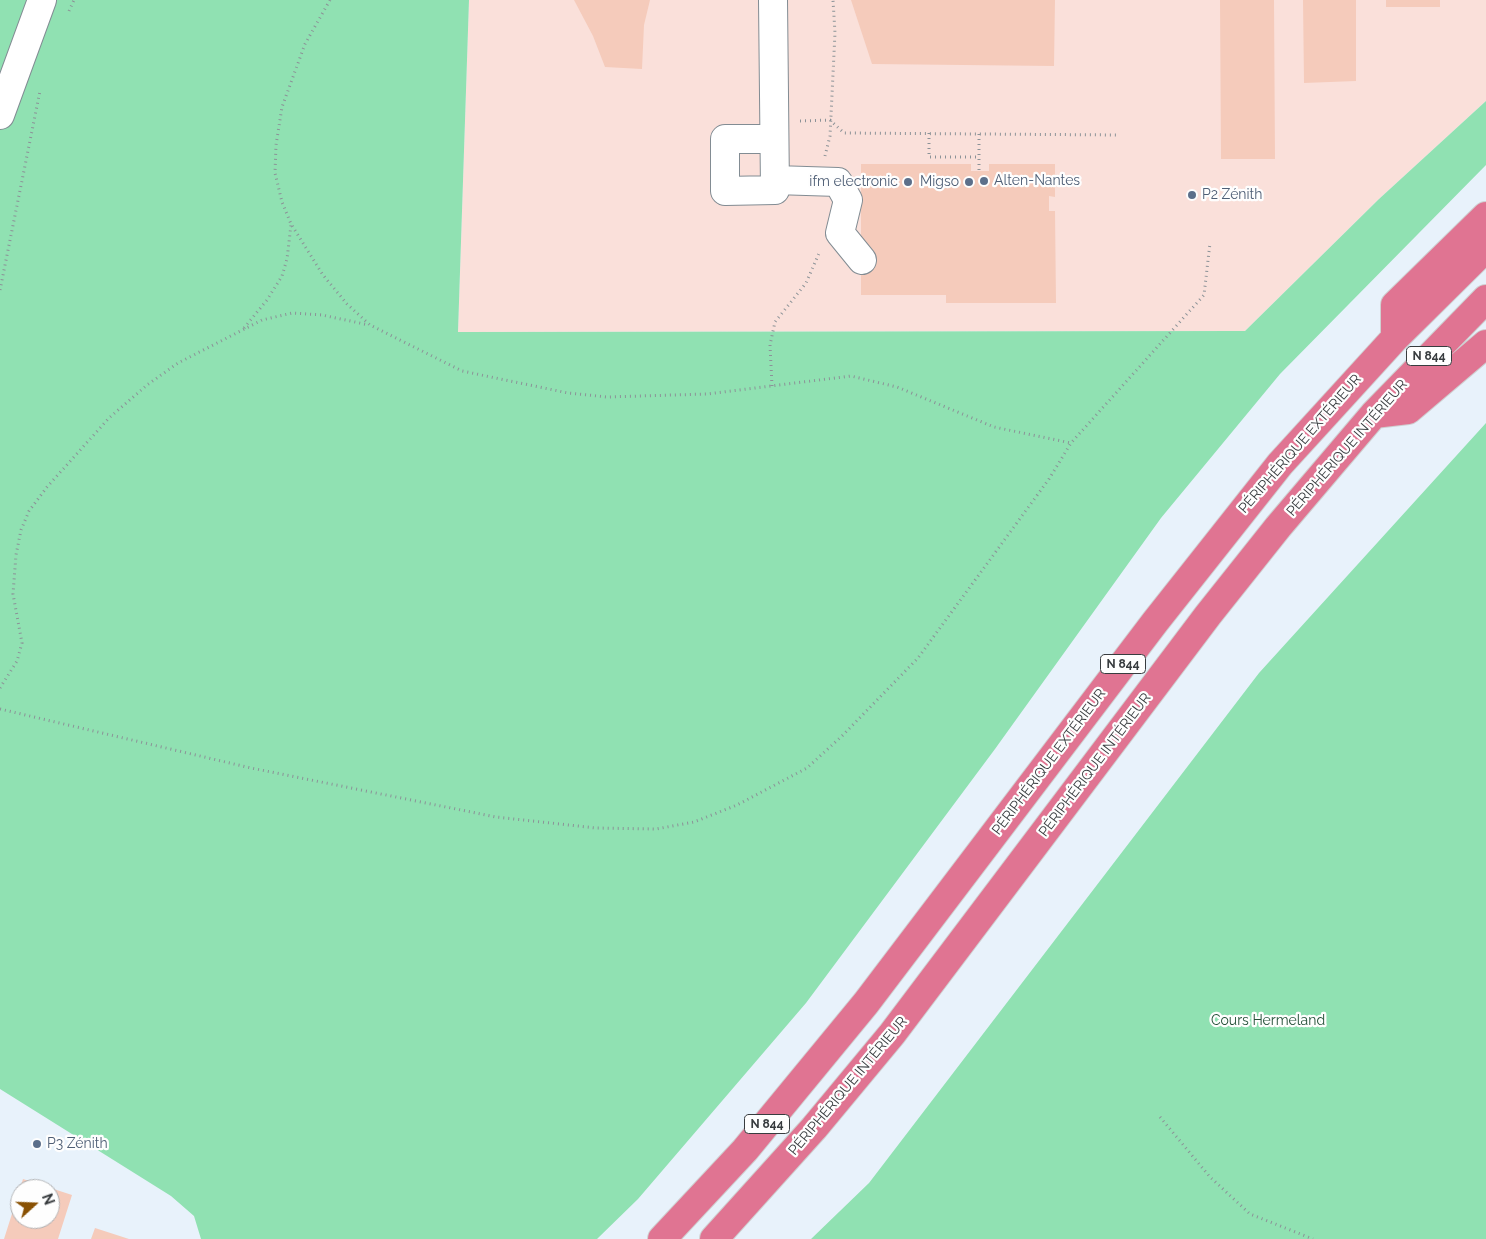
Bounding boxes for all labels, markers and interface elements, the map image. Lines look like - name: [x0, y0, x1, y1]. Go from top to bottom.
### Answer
- place label: Alten-Nantes: [994, 173, 1080, 189]
- place label: ifm electronic: [809, 174, 898, 190]
- place label: Migso: [920, 174, 959, 190]
- marker: Alten-Nantes: [978, 175, 990, 187]
- marker: ifm electronic: [902, 176, 914, 188]
- marker: Migso: [963, 176, 975, 188]
- place label: P2 Zénith: [1202, 187, 1262, 203]
- marker: P2 Zénith: [1186, 189, 1198, 201]
- road number: N 844: [1406, 346, 1452, 366]
- street label: PÉRIPHÉRIQUE EXTÉRIEUR: [1235, 371, 1365, 517]
- street label: PÉRIPHÉRIQUE INTÉRIEUR: [1283, 376, 1411, 520]
- road number: N 844: [1100, 654, 1146, 674]
- street label: PÉRIPHÉRIQUE EXTÉRIEUR: [989, 686, 1109, 838]
- street label: PÉRIPHÉRIQUE INTÉRIEUR: [1036, 690, 1154, 840]
- street label: PÉRIPHÉRIQUE INTÉRIEUR: [785, 1013, 911, 1159]
- park label: Cours Hermeland: [1211, 1013, 1325, 1029]
- road number: N 844: [744, 1114, 790, 1134]
- place label: P3 Zénith: [47, 1136, 108, 1152]
- marker: P3 Zénith: [31, 1138, 43, 1150]
- north arrow: [10, 1179, 60, 1229]
- text: N: [39, 1191, 58, 1207]

